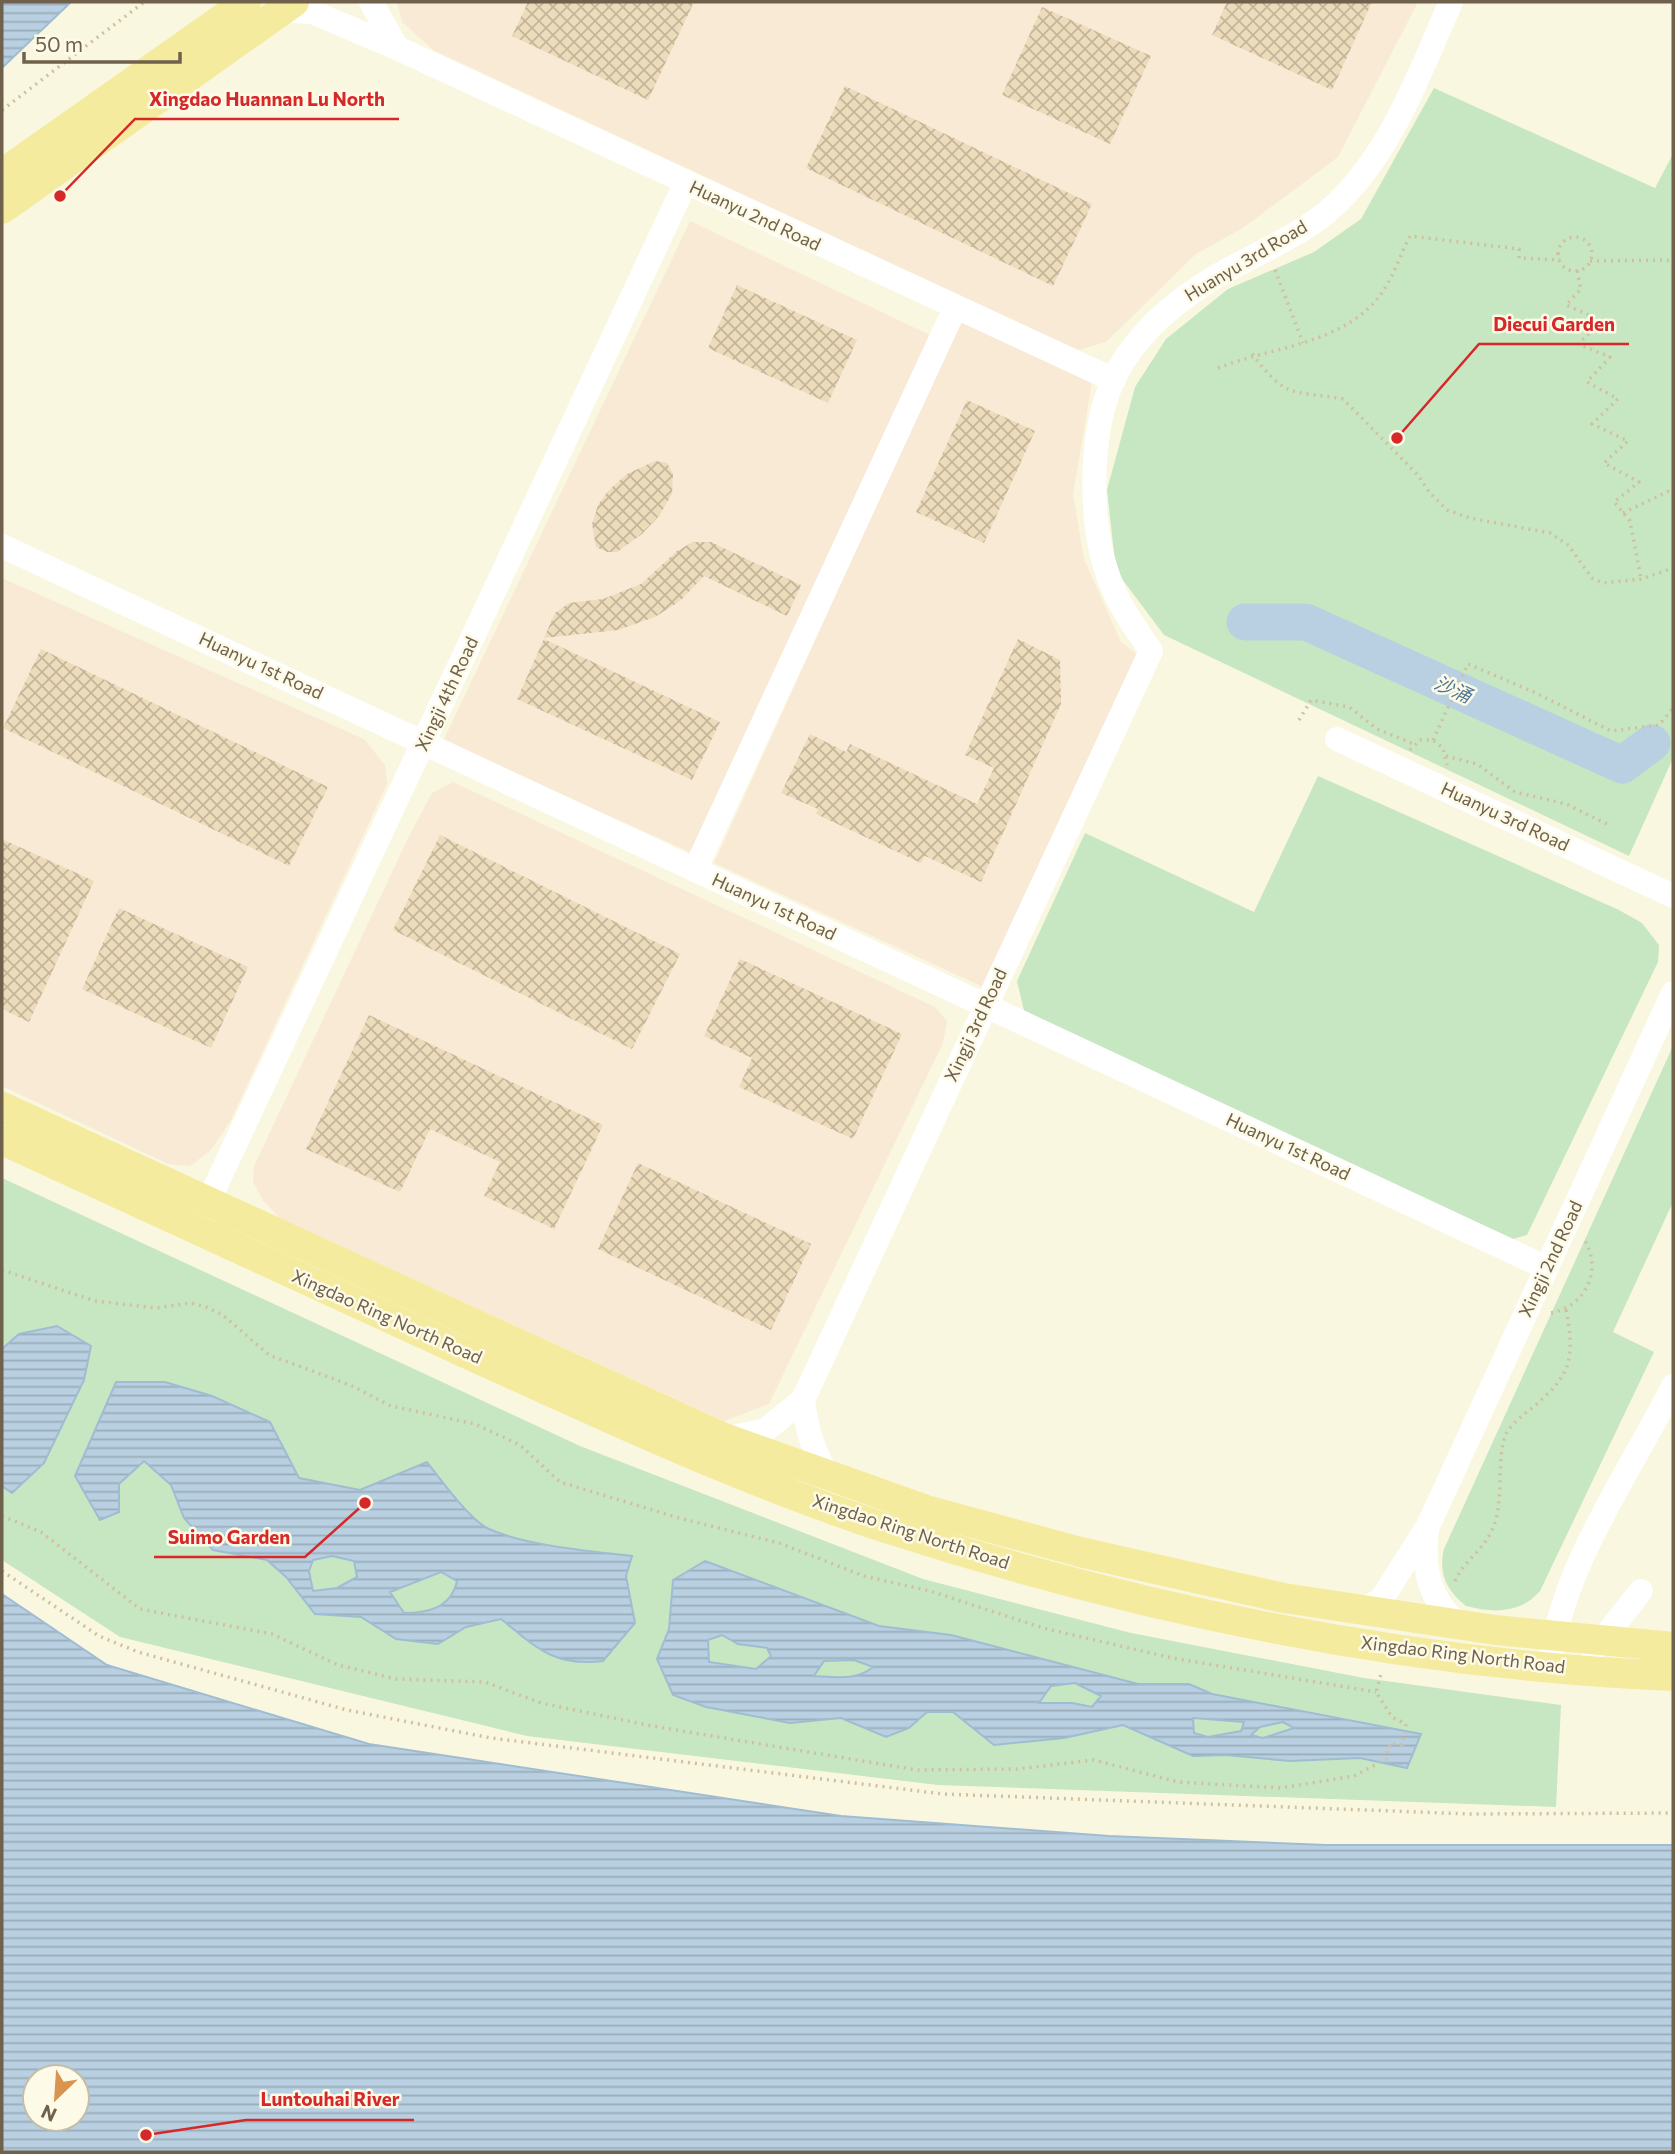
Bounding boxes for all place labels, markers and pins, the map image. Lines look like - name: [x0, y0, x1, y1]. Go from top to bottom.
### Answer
- callout: Xingdao Huannan Lu North: [135, 79, 399, 119]
- callout: Diecui Garden: [1479, 304, 1629, 344]
- callout: Suimo Garden: [154, 1517, 305, 1557]
- callout: Luntouhai River: [246, 2080, 414, 2120]

